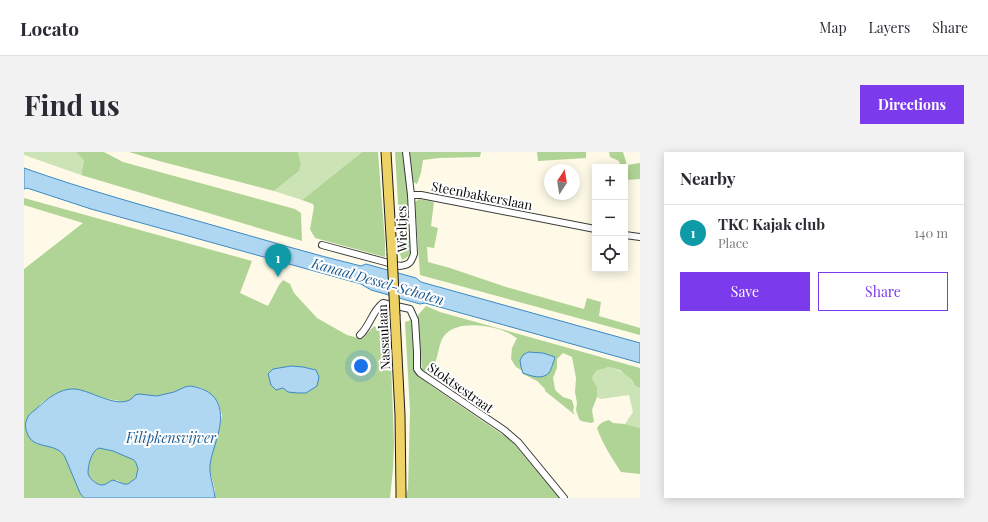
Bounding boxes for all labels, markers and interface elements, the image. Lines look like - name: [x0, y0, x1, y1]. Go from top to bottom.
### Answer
- text: Locato: [20, 15, 79, 41]
- text: Map: [819, 18, 847, 37]
- text: Layers: [869, 18, 910, 37]
- text: Share: [932, 18, 968, 37]
- button: Directions: [860, 85, 964, 124]
- text: Find us: [24, 86, 120, 123]
- north arrow: [544, 164, 580, 200]
- map controls: [592, 164, 628, 272]
- button: +: [592, 164, 628, 200]
- text: Nearby: [680, 167, 735, 189]
- street label: Steenbakkerslaan: [430, 177, 534, 213]
- button: −: [592, 200, 628, 236]
- street label: Wieltjes: [392, 205, 410, 253]
- text: TKC Kajak club: [718, 214, 825, 234]
- text: 1: [691, 224, 695, 241]
- text: 140 m: [914, 224, 948, 241]
- text: Place: [718, 234, 749, 251]
- button: locate: [592, 236, 628, 272]
- pin: 1: [265, 244, 291, 277]
- water label: Kanaal Dessel-Schoten: [309, 253, 446, 309]
- button: Save: [680, 272, 810, 311]
- button: Share: [818, 272, 948, 311]
- street label: Nassaulaan: [373, 304, 393, 370]
- your location: [351, 356, 371, 376]
- street label: Stoktsestraat: [425, 358, 498, 416]
- water label: Filipkensvijver: [125, 428, 217, 447]

